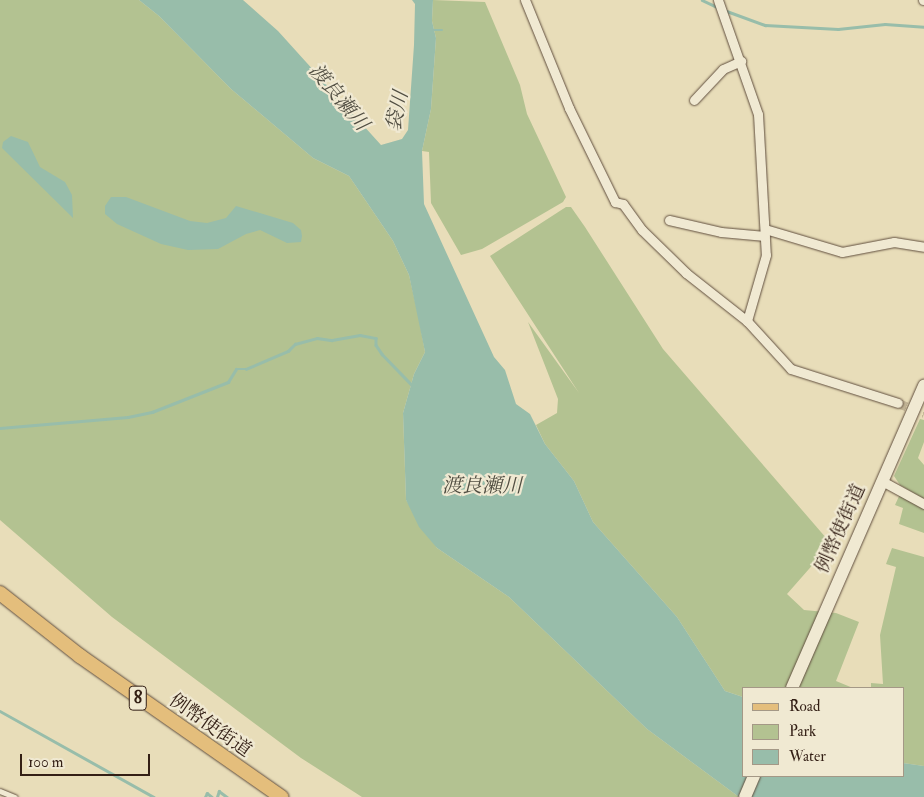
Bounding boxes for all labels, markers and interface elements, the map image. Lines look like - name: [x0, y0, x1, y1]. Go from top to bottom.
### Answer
- water label: 渡良瀬川: [304, 59, 374, 135]
- water label: 袋川: [381, 89, 413, 133]
- water label: 渡良瀬川: [442, 473, 522, 497]
- street label: 例幣使街道: [811, 481, 871, 577]
- road number: 8: [128, 682, 148, 714]
- legend: [742, 687, 904, 777]
- street label: 例幣使街道: [165, 689, 255, 763]
- text: Road: [789, 697, 820, 716]
- text: Park: [789, 722, 816, 741]
- scale bar: [22, 744, 152, 776]
- text: Water: [789, 747, 826, 766]
- text: 100 m: [28, 753, 63, 772]

